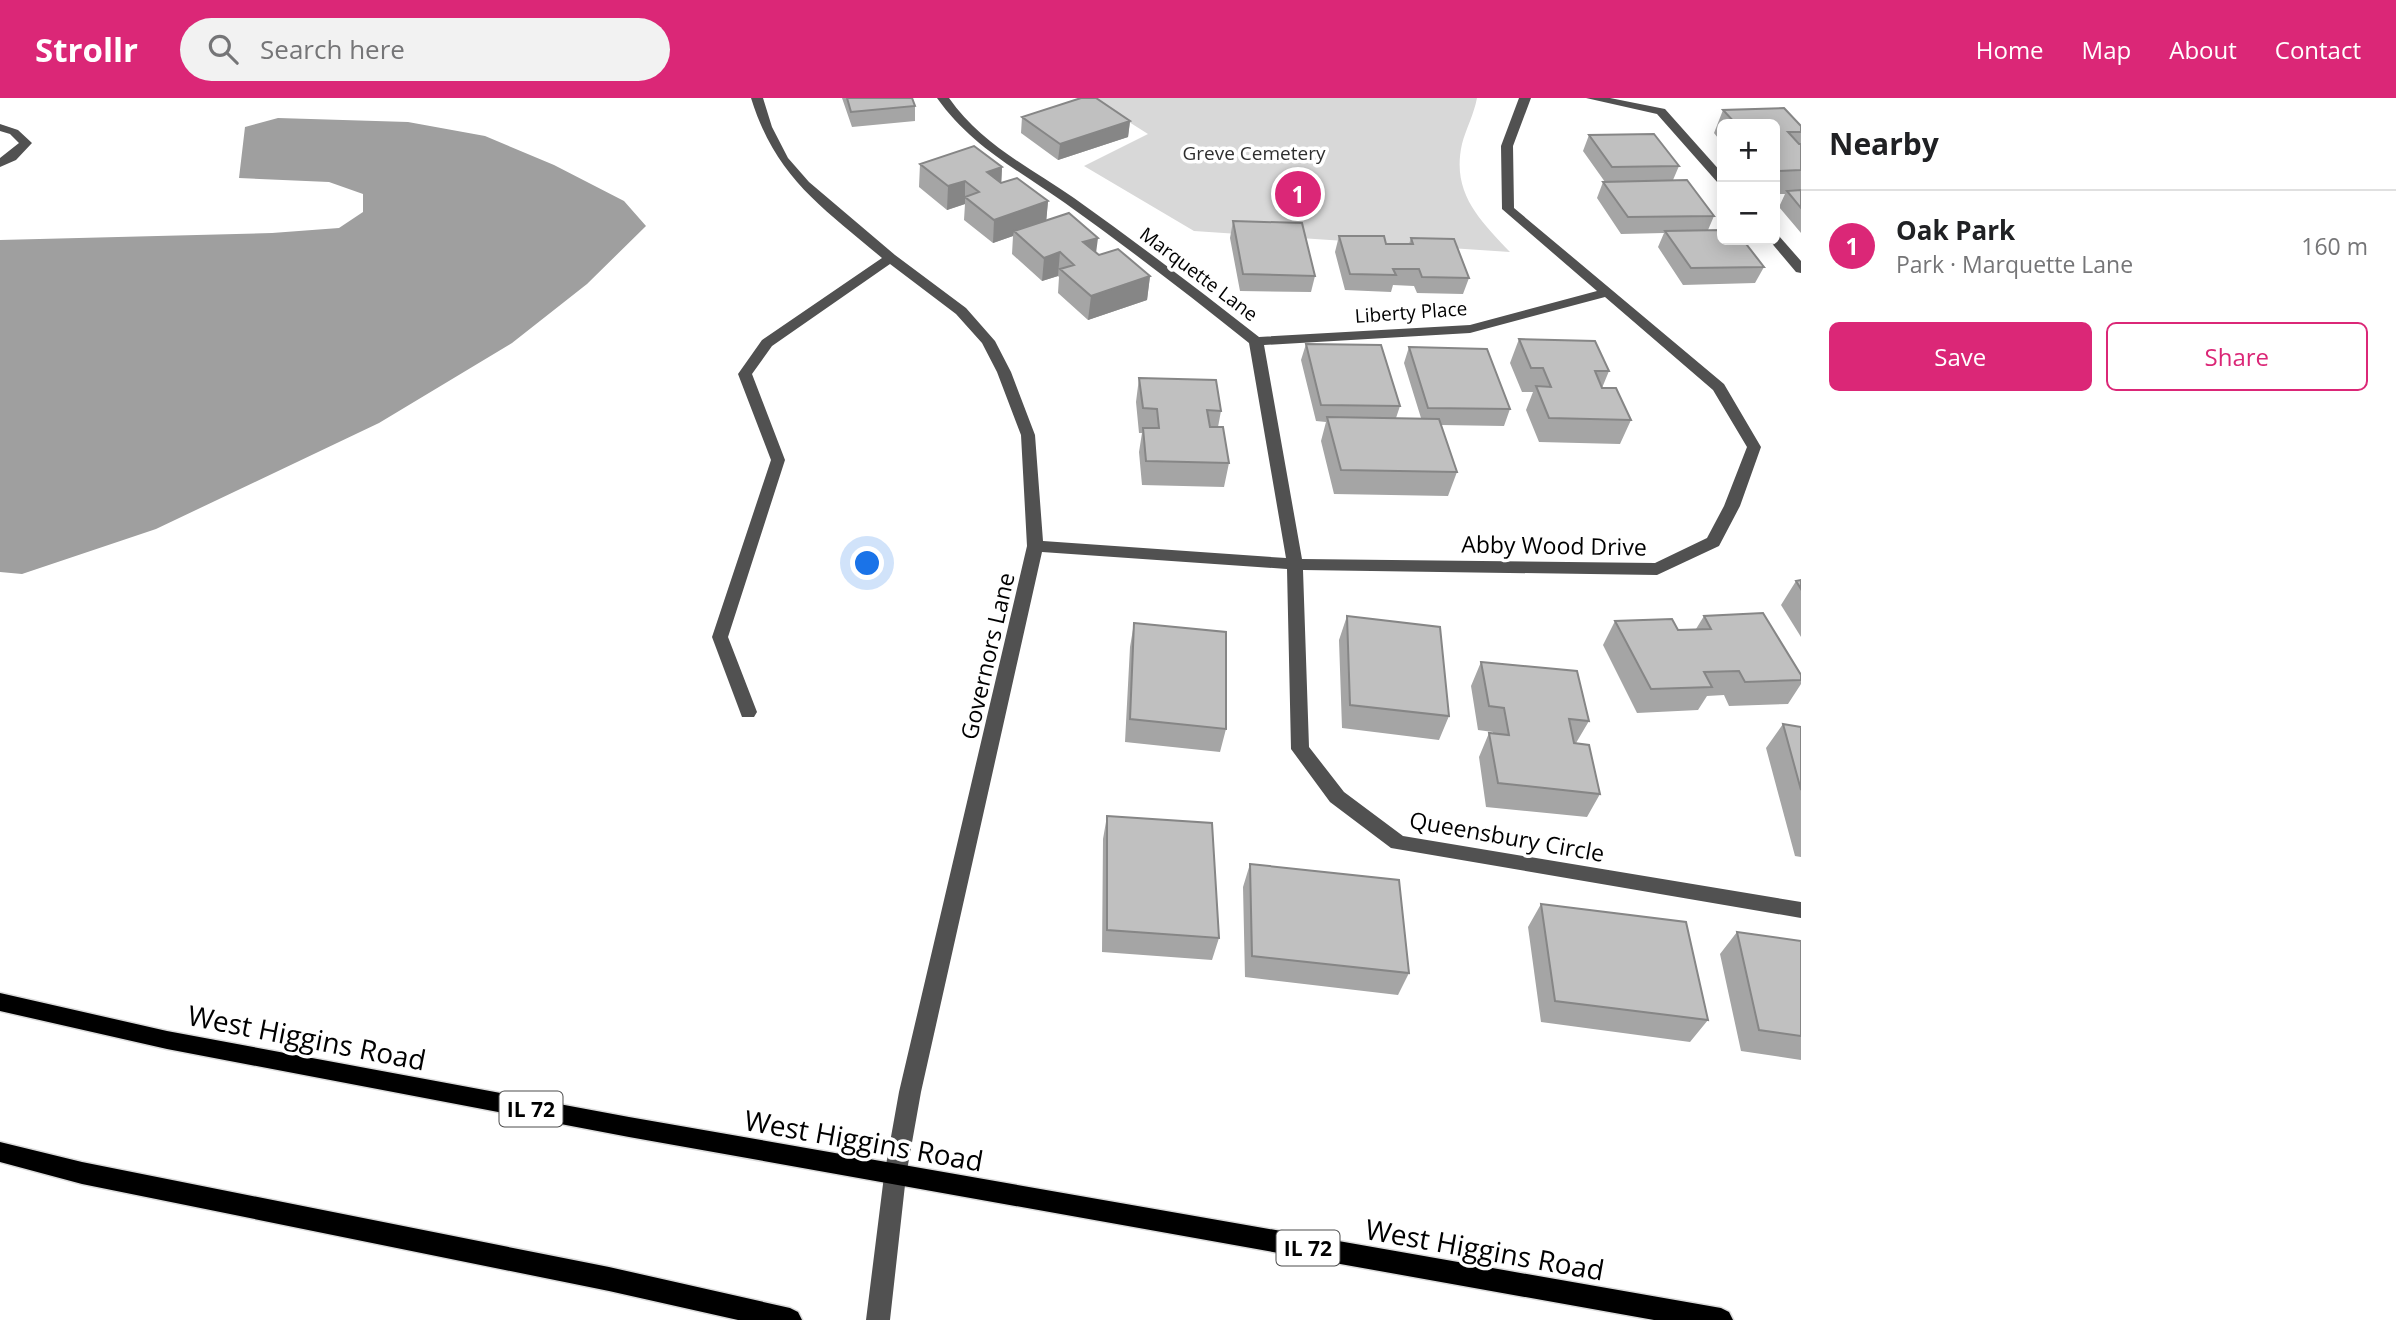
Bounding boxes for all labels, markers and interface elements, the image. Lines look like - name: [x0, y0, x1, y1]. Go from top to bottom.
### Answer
- search box: [180, 18, 670, 81]
- text: Strollr: [35, 27, 138, 72]
- icon: search: [204, 30, 242, 68]
- text: Search here: [260, 31, 405, 67]
- text: Home: [1976, 33, 2044, 66]
- text: Map: [2082, 33, 2131, 66]
- text: About: [2169, 33, 2237, 66]
- text: Contact: [2275, 33, 2361, 66]
- map controls: [1717, 119, 1780, 245]
- button: +: [1717, 119, 1780, 182]
- text: Nearby: [1829, 123, 1939, 164]
- park label: Greve Cemetery: [1183, 140, 1326, 166]
- pin: 1: [1275, 168, 1321, 220]
- button: −: [1717, 182, 1780, 245]
- text: Oak Park: [1896, 212, 2015, 248]
- street label: Marquette Lane: [1135, 221, 1263, 327]
- text: 1: [1845, 230, 1859, 262]
- text: 160 m: [2301, 230, 2368, 262]
- text: Park · Marquette Lane: [1896, 248, 2133, 280]
- street label: Liberty Place: [1354, 295, 1468, 329]
- button: Save: [1829, 322, 2092, 391]
- button: Share: [2106, 322, 2368, 391]
- street label: Abby Wood Drive: [1461, 527, 1647, 563]
- your location: [850, 546, 884, 580]
- street label: Governors Lane: [952, 569, 1022, 743]
- street label: Queensbury Circle: [1407, 803, 1607, 869]
- street label: West Higgins Road: [185, 995, 429, 1079]
- road number: IL 72: [500, 1091, 562, 1126]
- street label: West Higgins Road: [742, 1100, 986, 1180]
- street label: West Higgins Road: [1363, 1209, 1607, 1289]
- road number: IL 72: [1276, 1230, 1340, 1266]

